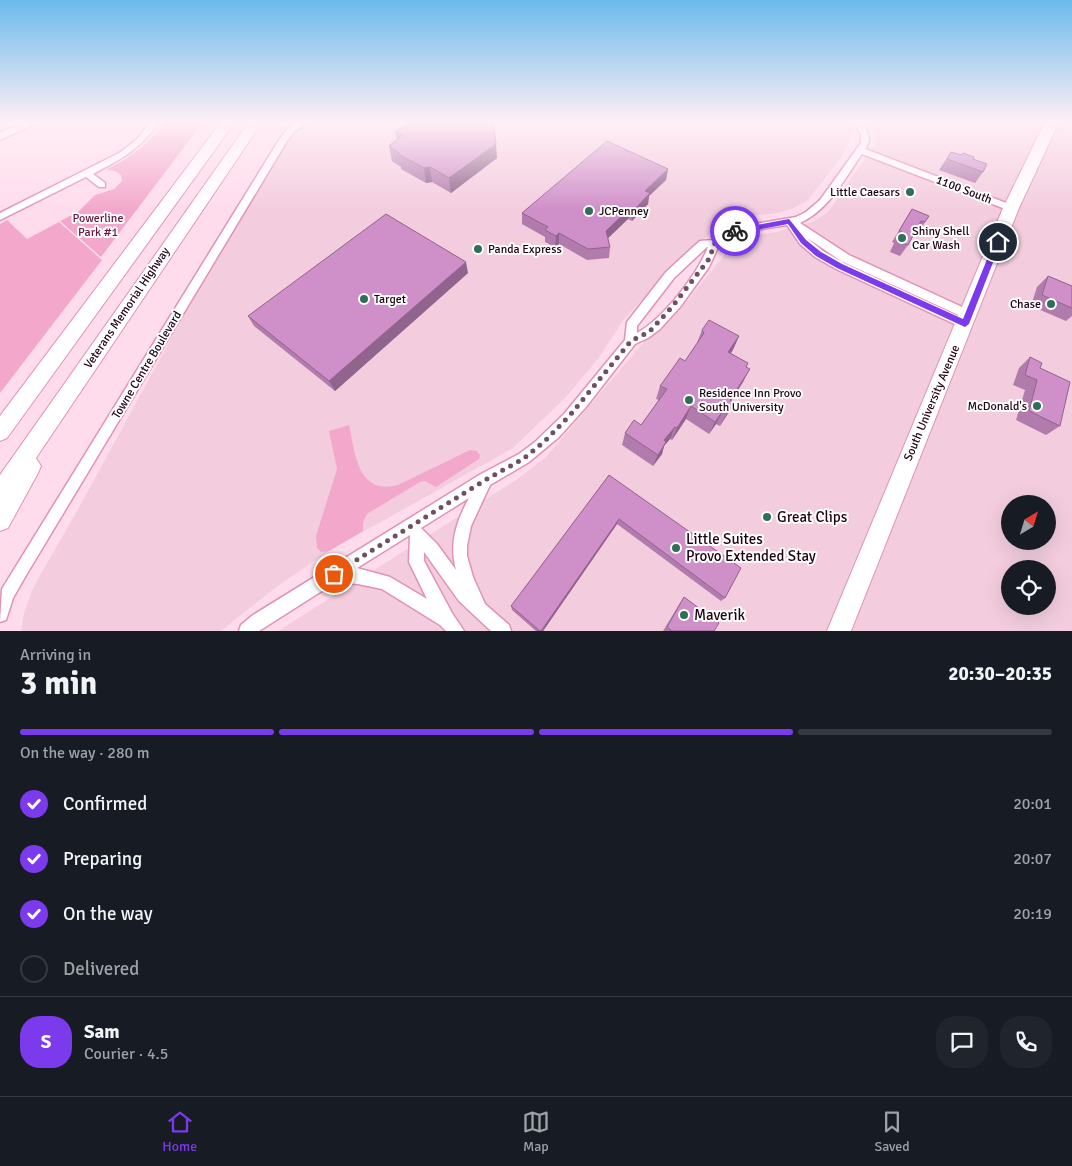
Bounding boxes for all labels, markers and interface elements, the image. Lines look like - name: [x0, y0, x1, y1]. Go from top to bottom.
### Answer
- street label: 1100 South: [934, 172, 994, 208]
- place label: Little Caesars: [830, 185, 900, 200]
- marker: Little Caesars: [904, 186, 916, 198]
- place label: JCPenney: [599, 204, 649, 219]
- marker: JCPenney: [583, 205, 595, 217]
- courier: [710, 206, 760, 256]
- park label: Powerline Park #1: [73, 211, 123, 240]
- icon: bike: [721, 217, 749, 245]
- pin: [977, 221, 1019, 263]
- place label: Shiny Shell Car Wash: [912, 224, 970, 253]
- icon: home: [984, 228, 1012, 256]
- marker: Shiny Shell Car Wash: [896, 232, 908, 244]
- place label: Panda Express: [488, 242, 562, 257]
- marker: Panda Express: [472, 243, 484, 255]
- street label: Veterans Memorial Highway: [81, 244, 173, 371]
- place label: Target: [374, 292, 406, 307]
- marker: Target: [358, 293, 370, 305]
- place label: Chase: [1010, 297, 1041, 312]
- marker: Chase: [1045, 298, 1057, 310]
- street label: Towne Centre Boulevard: [109, 308, 185, 422]
- street label: South University Avenue: [901, 343, 963, 463]
- place label: Residence Inn Provo South University: [699, 386, 801, 415]
- marker: Residence Inn Provo South University: [683, 394, 695, 406]
- place label: McDonald's: [967, 399, 1027, 414]
- marker: McDonald's: [1031, 400, 1043, 412]
- north arrow: [1001, 495, 1056, 550]
- map controls: [1001, 495, 1056, 615]
- place label: Great Clips: [777, 508, 848, 526]
- marker: Great Clips: [761, 511, 773, 523]
- place label: Little Suites Provo Extended Stay: [686, 530, 816, 565]
- marker: Little Suites Provo Extended Stay: [670, 542, 682, 554]
- pin: [313, 553, 355, 595]
- icon: bag: [320, 560, 348, 588]
- button: locate: [1001, 560, 1056, 615]
- place label: Maverik: [694, 606, 745, 624]
- marker: Maverik: [678, 609, 690, 621]
- text: Arriving in: [20, 645, 91, 665]
- text: 20:30–20:35: [948, 662, 1052, 686]
- text: 3 min: [20, 664, 97, 703]
- text: On the way · 280 m: [20, 743, 150, 763]
- icon: check: [20, 790, 48, 818]
- text: Confirmed: [63, 792, 147, 816]
- text: 20:01: [1013, 794, 1052, 814]
- icon: check: [20, 845, 48, 873]
- text: Preparing: [63, 847, 142, 871]
- text: 20:07: [1013, 849, 1052, 869]
- icon: check: [20, 900, 48, 928]
- text: On the way: [63, 902, 153, 926]
- text: 20:19: [1013, 904, 1052, 924]
- text: Delivered: [63, 957, 139, 981]
- button: chat: [936, 1016, 988, 1068]
- button: phone: [1000, 1016, 1052, 1068]
- text: Sam: [84, 1020, 120, 1044]
- text: S: [41, 1030, 51, 1054]
- text: Courier · 4.5: [84, 1044, 168, 1064]
- tab: Home: [162, 1108, 197, 1155]
- tab: Map: [522, 1108, 550, 1155]
- tab: Saved: [874, 1108, 910, 1155]

